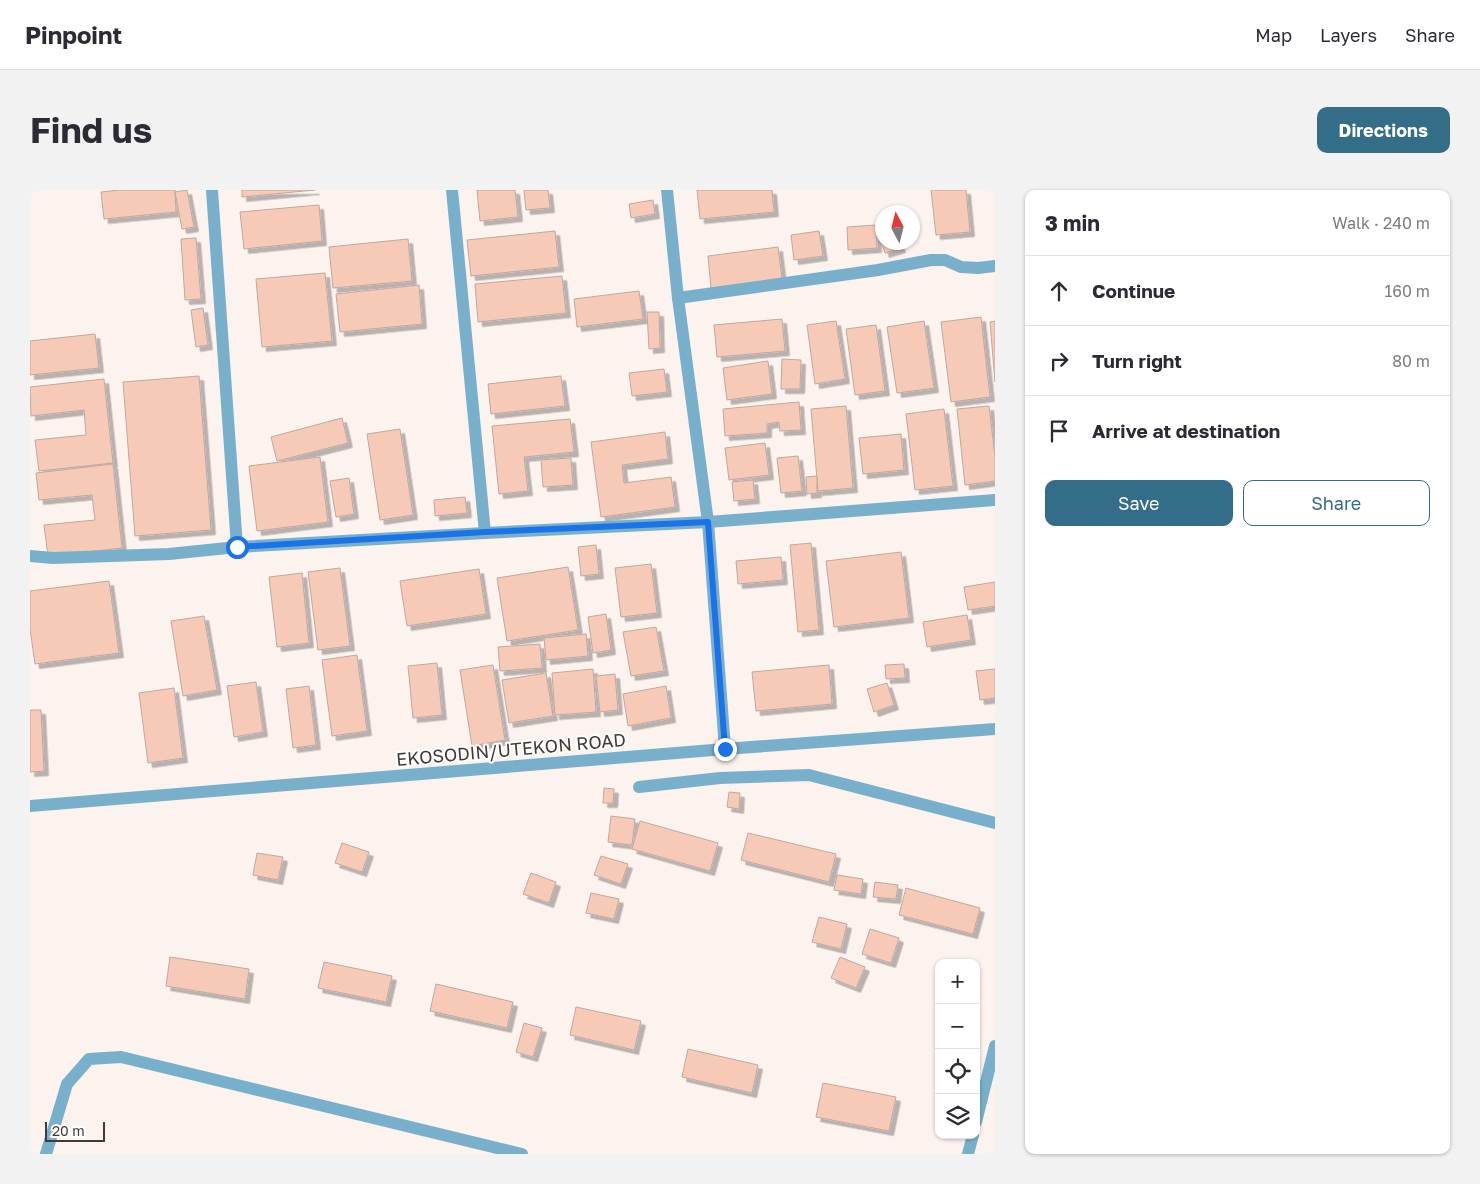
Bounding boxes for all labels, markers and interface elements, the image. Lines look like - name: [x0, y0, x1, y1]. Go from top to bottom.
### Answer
- text: Pinpoint: [25, 20, 122, 49]
- text: Map: [1255, 24, 1292, 46]
- text: Layers: [1320, 24, 1377, 46]
- text: Share: [1405, 24, 1455, 46]
- button: Directions: [1317, 107, 1450, 153]
- text: Find us: [30, 109, 152, 151]
- north arrow: [875, 205, 920, 250]
- text: 3 min: [1045, 210, 1100, 236]
- text: Walk · 240 m: [1332, 213, 1430, 233]
- icon: ahead: [1045, 277, 1073, 305]
- text: Continue: [1092, 279, 1175, 302]
- text: 160 m: [1384, 281, 1430, 301]
- icon: right: [1045, 347, 1073, 375]
- text: Turn right: [1092, 349, 1182, 372]
- text: 80 m: [1392, 351, 1430, 371]
- icon: arrive: [1045, 417, 1073, 445]
- text: Arrive at destination: [1092, 419, 1280, 442]
- button: Save: [1045, 480, 1233, 526]
- button: Share: [1243, 480, 1430, 526]
- route start: [226, 536, 249, 559]
- street label: EKOSODIN/UTEKON ROAD: [395, 728, 627, 770]
- route end: [714, 738, 737, 761]
- map controls: [935, 959, 980, 1139]
- button: +: [935, 959, 980, 1004]
- button: −: [935, 1004, 980, 1049]
- button: locate: [935, 1049, 980, 1094]
- button: layers: [935, 1094, 980, 1139]
- scale bar: [45, 1119, 105, 1142]
- text: 20 m: [52, 1122, 85, 1139]

